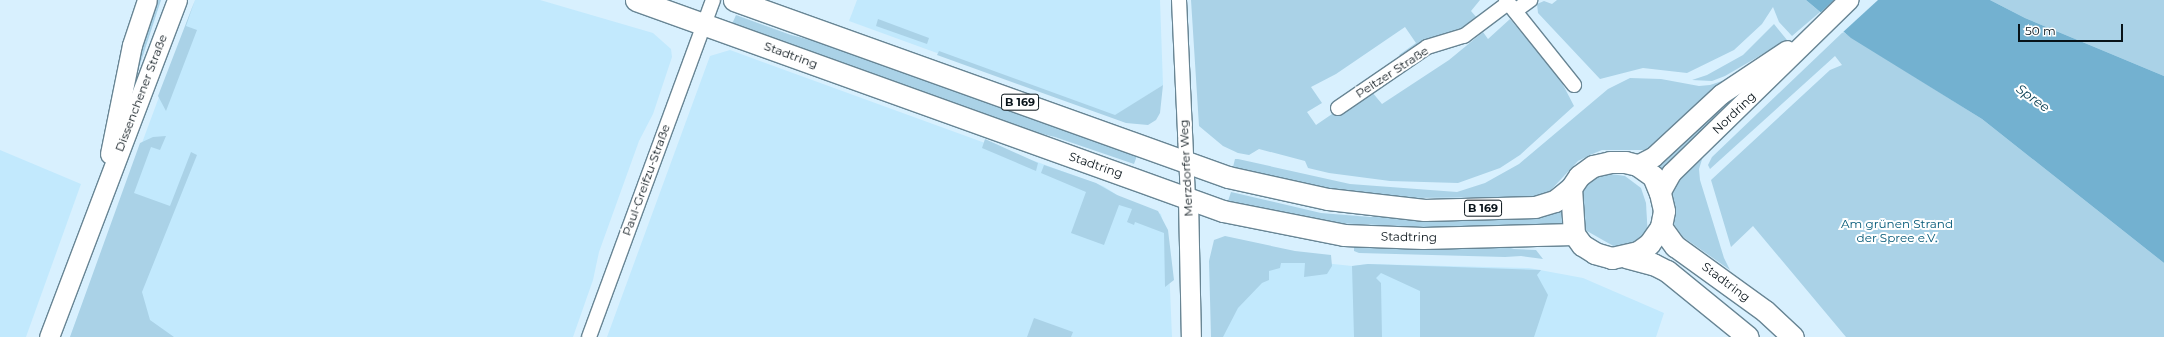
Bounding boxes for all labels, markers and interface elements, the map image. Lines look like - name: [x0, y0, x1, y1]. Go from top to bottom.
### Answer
- scale bar: [2020, 16, 2125, 42]
- text: 50 m: [2025, 23, 2056, 38]
- street label: Dissenchener Straße: [112, 32, 170, 154]
- street label: Stadtring: [762, 39, 820, 71]
- street label: Peitzer Straße: [1353, 43, 1431, 101]
- water label: Spree: [2013, 81, 2053, 115]
- street label: Nordring: [1709, 89, 1759, 137]
- road number: B 169: [1001, 93, 1039, 111]
- street label: Merzdorfer Weg: [1176, 119, 1196, 217]
- street label: Paul-Greifzu-Straße: [619, 122, 673, 238]
- street label: Stadtring: [1067, 149, 1125, 181]
- road number: B 169: [1464, 199, 1502, 217]
- park label: Am grünen Strand der Spree e.V.: [1841, 217, 1953, 245]
- street label: Stadtring: [1381, 229, 1437, 245]
- street label: Stadtring: [1699, 259, 1753, 305]

